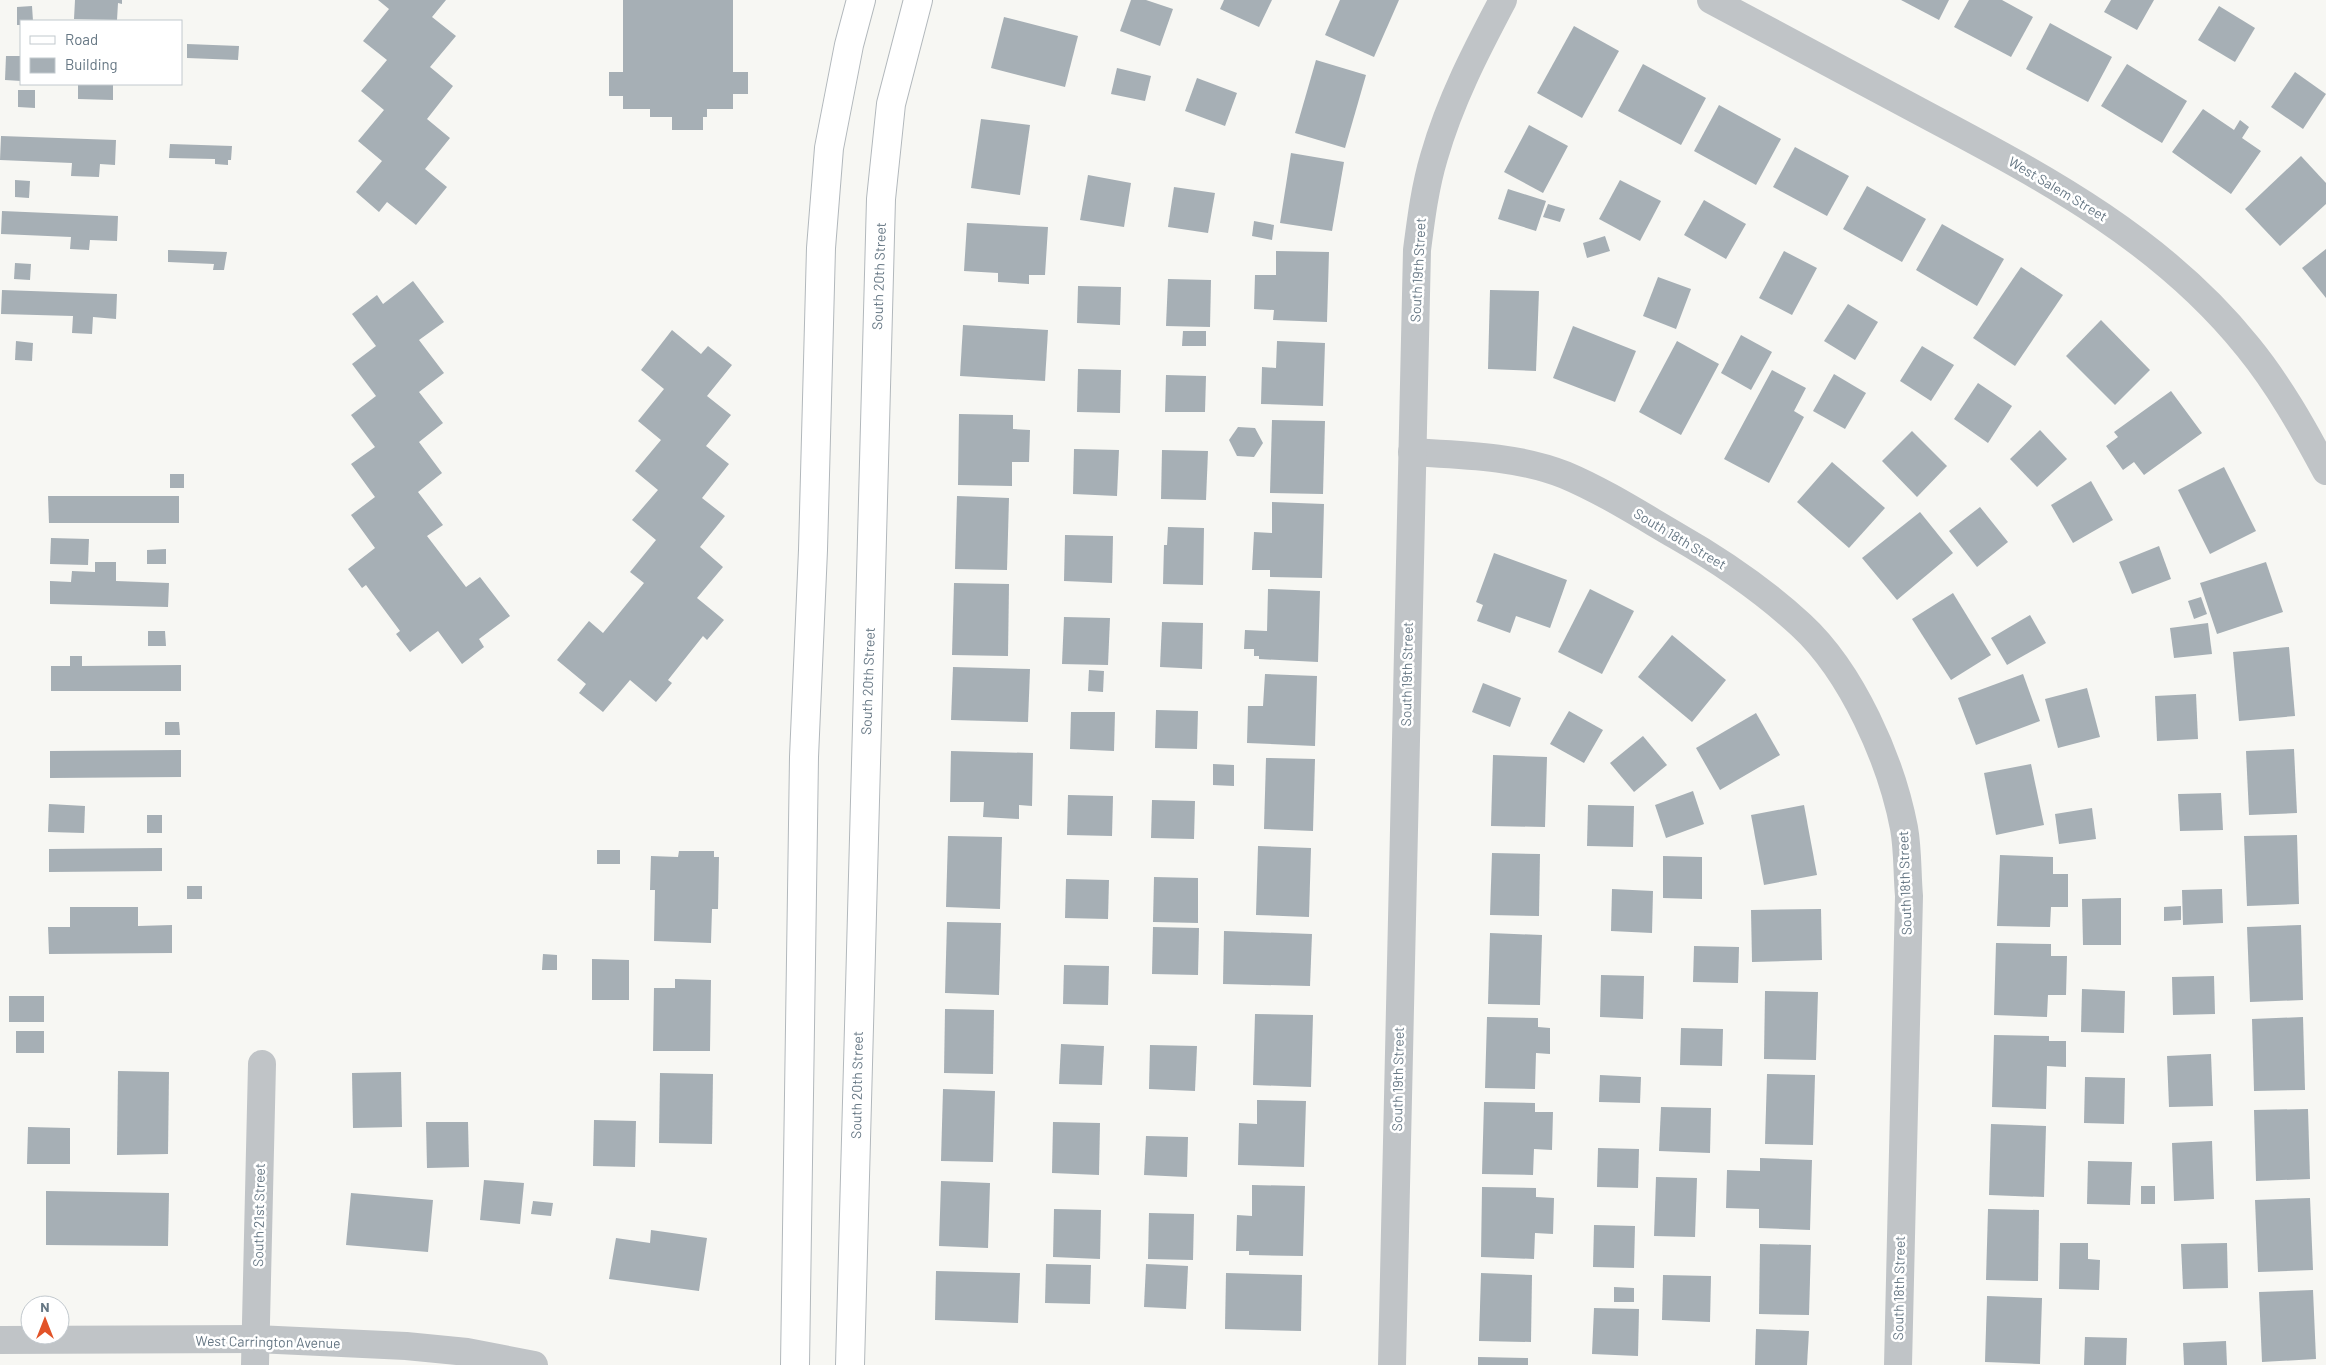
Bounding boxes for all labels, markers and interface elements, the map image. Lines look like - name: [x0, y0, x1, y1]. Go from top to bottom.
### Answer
- legend: [20, 20, 182, 85]
- text: Road: [65, 30, 98, 48]
- text: Building: [65, 55, 118, 73]
- street label: West Salem Street: [2006, 152, 2111, 225]
- street label: South 19th Street: [1406, 217, 1429, 323]
- street label: South 20th Street: [868, 222, 889, 330]
- street label: South 18th Street: [1631, 504, 1729, 573]
- street label: South 19th Street: [1397, 622, 1416, 726]
- street label: South 20th Street: [857, 627, 878, 735]
- street label: South 18th Street: [1894, 830, 1915, 936]
- street label: South 19th Street: [1388, 1027, 1407, 1131]
- street label: South 20th Street: [847, 1031, 866, 1139]
- street label: South 21st Street: [249, 1163, 268, 1267]
- street label: South 18th Street: [1889, 1236, 1908, 1340]
- north arrow: [20, 1295, 70, 1345]
- text: N: [40, 1298, 50, 1315]
- street label: West Carrington Avenue: [195, 1332, 341, 1351]

